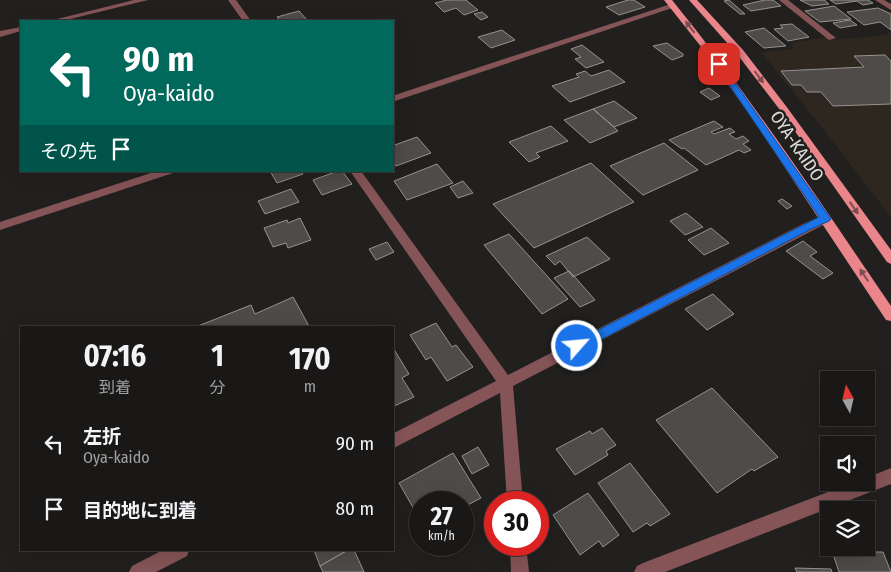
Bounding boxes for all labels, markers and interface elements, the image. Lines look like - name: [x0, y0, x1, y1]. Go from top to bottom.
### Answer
- one-way arrow: [685, 21, 696, 34]
- text: 90 m: [123, 38, 194, 80]
- icon: left: [40, 40, 105, 105]
- pin: [698, 43, 740, 85]
- icon: arrive: [705, 50, 733, 78]
- one-way arrow: [754, 70, 764, 84]
- text: Oya-kaido: [123, 80, 215, 107]
- street label: OYA-KAIDO: [765, 107, 829, 185]
- icon: arrive: [107, 135, 135, 163]
- text: その先: [40, 140, 97, 163]
- one-way arrow: [849, 201, 860, 214]
- one-way arrow: [859, 268, 869, 282]
- position arrow: [550, 319, 602, 371]
- text: 07:16: [83, 338, 146, 374]
- text: 1: [211, 338, 224, 374]
- text: 170: [289, 341, 331, 377]
- north arrow: [820, 371, 875, 426]
- map controls: [820, 371, 875, 556]
- text: m: [304, 377, 316, 396]
- text: 到着: [99, 378, 131, 397]
- text: 分: [210, 378, 226, 397]
- text: 左折: [83, 425, 121, 448]
- icon: left: [40, 430, 68, 458]
- text: 90 m: [336, 432, 374, 455]
- button: sound: [820, 436, 875, 491]
- text: Oya-kaido: [83, 448, 150, 467]
- speed limit sign: 30: [484, 491, 549, 556]
- icon: arrive: [40, 495, 68, 523]
- text: 80 m: [336, 497, 374, 520]
- text: 目的地に到着: [83, 499, 197, 522]
- button: layers: [820, 501, 875, 556]
- text: 27: [430, 502, 453, 532]
- text: km/h: [428, 529, 455, 543]

